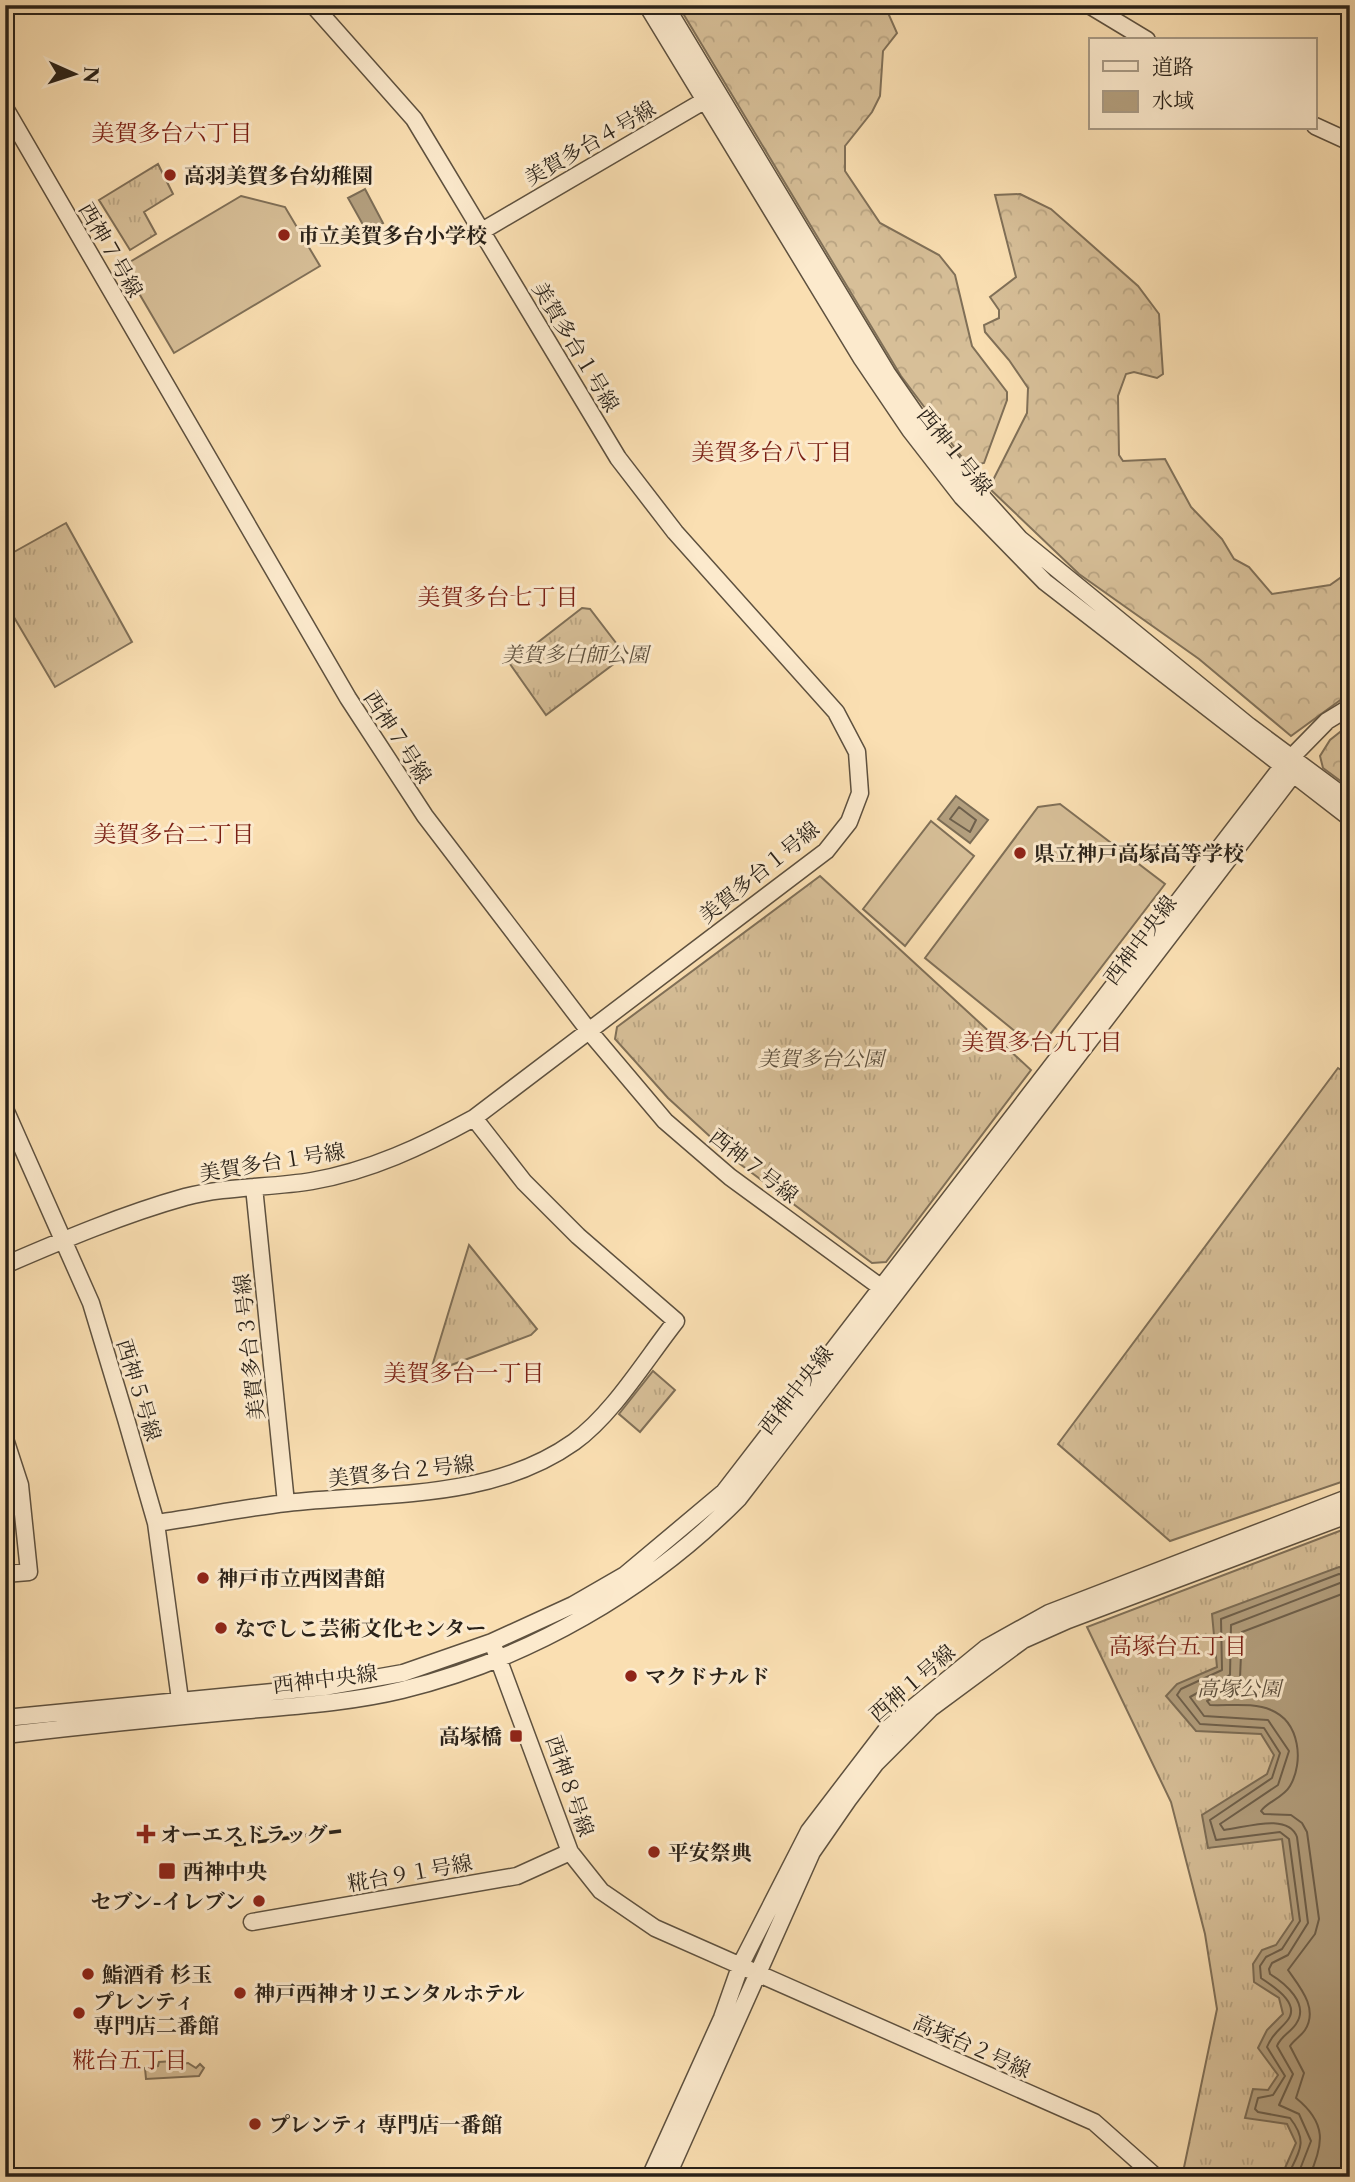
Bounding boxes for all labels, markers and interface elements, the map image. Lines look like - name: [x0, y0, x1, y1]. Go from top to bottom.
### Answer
- north arrow: [38, 38, 108, 108]
- legend: [1089, 38, 1316, 130]
- text: 道路: [1152, 54, 1194, 79]
- text: N: [79, 66, 102, 84]
- text: 水域: [1152, 88, 1194, 113]
- street label: 美賀多台４号線: [520, 95, 660, 191]
- district label: 美賀多台六丁目: [92, 119, 253, 147]
- place label: 高羽美賀多台幼稚園: [184, 163, 373, 188]
- marker: 高羽美賀多台幼稚園: [162, 167, 178, 183]
- street label: 西神７号線: [74, 198, 148, 302]
- place label: 市立美賀多台小学校: [298, 223, 487, 248]
- marker: 市立美賀多台小学校: [276, 227, 292, 243]
- street label: 美賀多台１号線: [527, 278, 625, 416]
- street label: 西神１号線: [912, 402, 998, 500]
- district label: 美賀多台八丁目: [692, 438, 853, 466]
- district label: 美賀多台七丁目: [418, 583, 579, 611]
- park label: 美賀多白師公園: [502, 642, 651, 667]
- street label: 西神７号線: [359, 686, 437, 788]
- street label: 美賀多台１号線: [694, 816, 824, 928]
- district label: 美賀多台二丁目: [94, 820, 255, 848]
- place label: 県立神戸高塚高等学校: [1034, 841, 1244, 866]
- marker: 県立神戸高塚高等学校: [1012, 845, 1028, 861]
- street label: 西神中央線: [1098, 891, 1182, 989]
- district label: 美賀多台九丁目: [962, 1028, 1123, 1056]
- park label: 美賀多台公園: [758, 1046, 887, 1071]
- street label: 西神７号線: [705, 1124, 803, 1208]
- street label: 美賀多台１号線: [197, 1138, 347, 1186]
- street label: 美賀多台３号線: [229, 1273, 269, 1421]
- street label: 西神５号線: [112, 1336, 166, 1444]
- street label: 西神中央線: [754, 1341, 838, 1439]
- district label: 美賀多台一丁目: [384, 1359, 545, 1387]
- street label: 美賀多台２号線: [327, 1451, 475, 1491]
- place label: 神戸市立西図書館: [217, 1566, 385, 1591]
- marker: 神戸市立西図書館: [195, 1570, 211, 1586]
- place label: なでしこ芸術文化センター: [235, 1616, 486, 1641]
- marker: なでしこ芸術文化センター: [213, 1620, 229, 1636]
- district label: 高塚台五丁目: [1109, 1632, 1247, 1660]
- street label: 西神１号線: [864, 1639, 960, 1727]
- street label: 西神中央線: [271, 1660, 379, 1698]
- place label: マクドナルド: [645, 1664, 770, 1689]
- marker: マクドナルド: [623, 1668, 639, 1684]
- park label: 高塚公園: [1197, 1676, 1284, 1701]
- place label: 高塚橋: [439, 1724, 502, 1749]
- marker: 高塚橋: [508, 1728, 524, 1744]
- street label: 西神８号線: [541, 1732, 599, 1840]
- place label: オーエスドラッグ: [160, 1822, 328, 1847]
- marker: オーエスドラッグ: [138, 1826, 154, 1842]
- place label: 平安祭典: [668, 1840, 752, 1865]
- marker: 平安祭典: [646, 1844, 662, 1860]
- street label: 糀台９１号線: [346, 1850, 474, 1896]
- place label: 西神中央: [183, 1859, 267, 1884]
- marker: 西神中央: [157, 1861, 177, 1881]
- place label: セブン-イレブン: [90, 1889, 245, 1914]
- marker: セブン-イレブン: [251, 1893, 267, 1909]
- place label: 鮨酒肴 杉玉: [102, 1962, 212, 1987]
- marker: 鮨酒肴 杉玉: [80, 1966, 96, 1982]
- place label: 神戸西神オリエンタルホテル: [254, 1981, 525, 2006]
- marker: 神戸西神オリエンタルホテル: [232, 1985, 248, 2001]
- place label: プレンティ 専門店二番館: [93, 1989, 219, 2038]
- marker: プレンティ 専門店二番館: [71, 2005, 87, 2021]
- street label: 高塚台２号線: [909, 2009, 1035, 2083]
- district label: 糀台五丁目: [73, 2046, 188, 2074]
- place label: プレンティ 専門店一番館: [269, 2112, 502, 2137]
- marker: プレンティ 専門店一番館: [247, 2116, 263, 2132]

